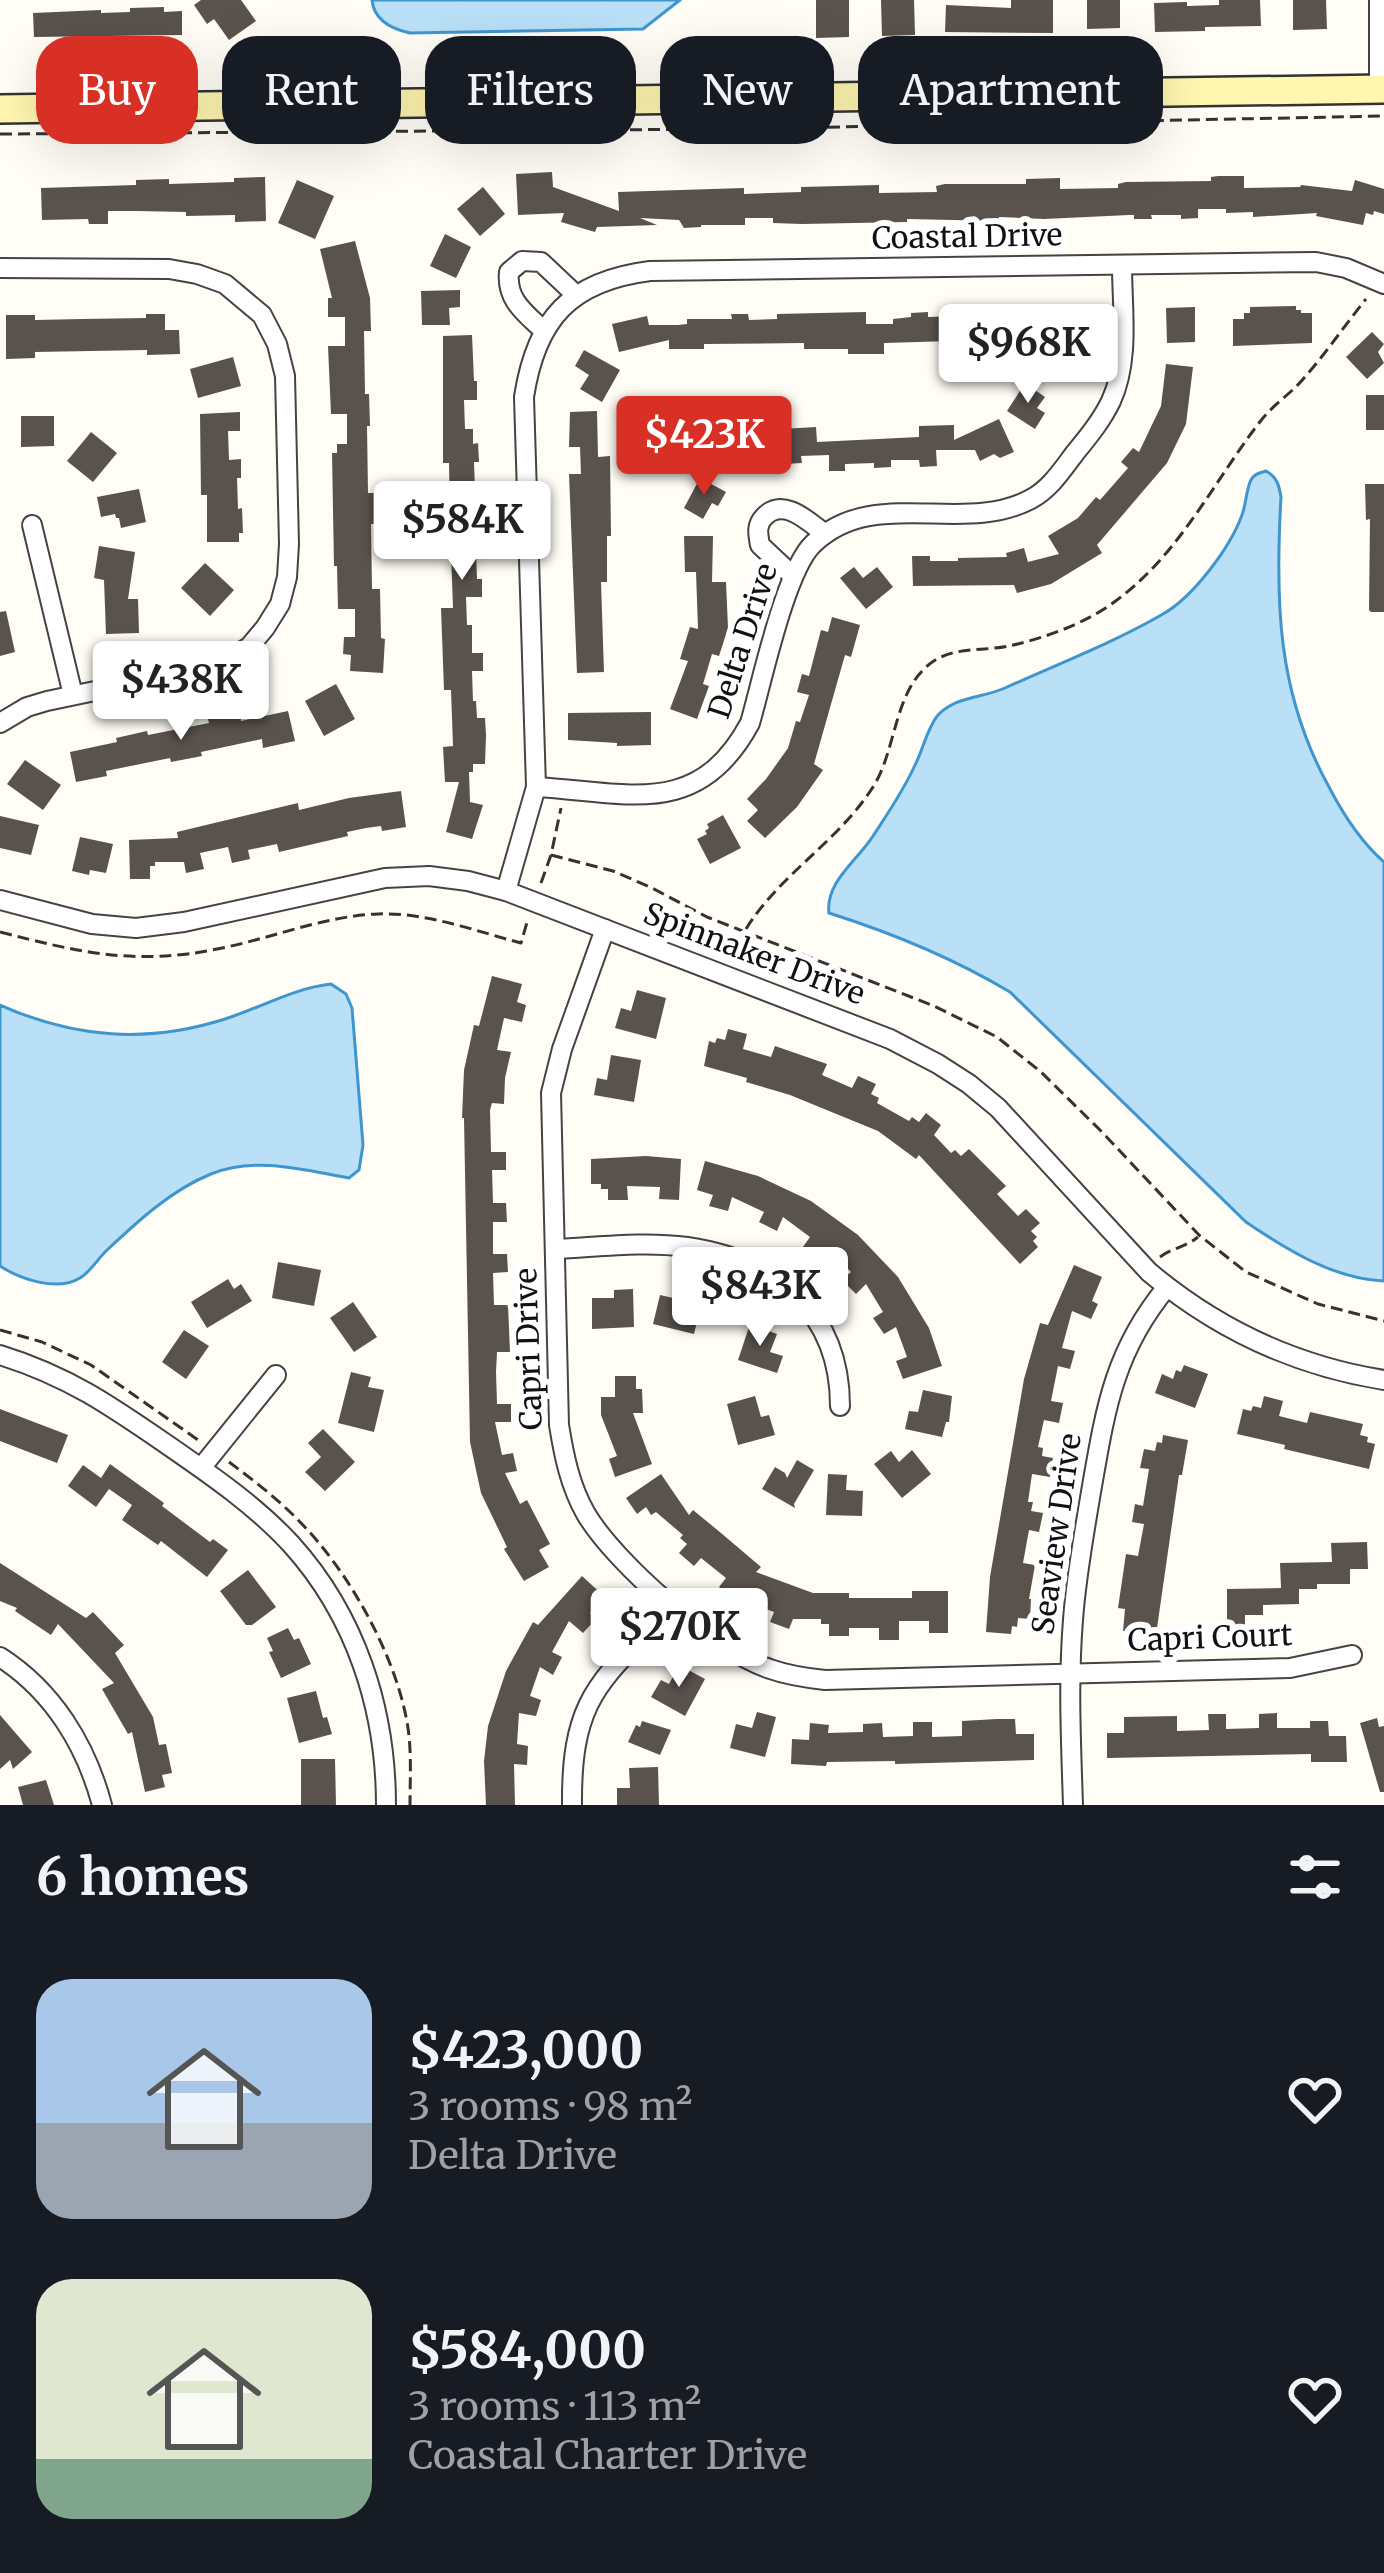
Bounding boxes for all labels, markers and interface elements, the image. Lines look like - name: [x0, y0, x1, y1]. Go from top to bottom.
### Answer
- chip: Buy: [36, 36, 198, 144]
- chip: Rent: [222, 36, 401, 144]
- chip: Filters: [425, 36, 636, 144]
- chip: New: [660, 36, 834, 144]
- chip: Apartment: [858, 36, 1163, 144]
- street label: Coastal Drive: [871, 215, 1063, 257]
- pin: $968K: [944, 304, 1112, 406]
- text: $968K: [966, 318, 1090, 367]
- pin: $423K: [620, 396, 788, 498]
- text: $423K: [643, 410, 765, 459]
- pin: $584K: [378, 481, 546, 583]
- text: $584K: [401, 495, 523, 544]
- street label: Delta Drive: [699, 558, 785, 723]
- pin: $438K: [97, 641, 265, 743]
- text: $438K: [120, 655, 242, 704]
- street label: Spinnaker Drive: [638, 893, 870, 1013]
- pin: $843K: [676, 1247, 844, 1349]
- text: $843K: [699, 1261, 821, 1310]
- street label: Capri Drive: [506, 1267, 550, 1431]
- street label: Seaview Drive: [1023, 1431, 1089, 1637]
- pin: $270K: [595, 1588, 763, 1690]
- text: $270K: [618, 1602, 740, 1651]
- street label: Capri Court: [1127, 1615, 1293, 1659]
- icon: filters: [1282, 1844, 1348, 1910]
- text: 6 homes: [36, 1845, 249, 1909]
- text: $423,000: [408, 2018, 643, 2082]
- icon: home: [132, 2027, 276, 2171]
- icon: heart: [1282, 2066, 1348, 2132]
- text: 3 rooms · 98 m²: [408, 2082, 692, 2131]
- text: Delta Drive: [408, 2131, 617, 2180]
- text: $584,000: [408, 2318, 646, 2382]
- icon: home: [132, 2327, 276, 2471]
- icon: heart: [1282, 2366, 1348, 2432]
- text: 3 rooms · 113 m²: [408, 2382, 701, 2431]
- text: Coastal Charter Drive: [408, 2431, 807, 2480]

